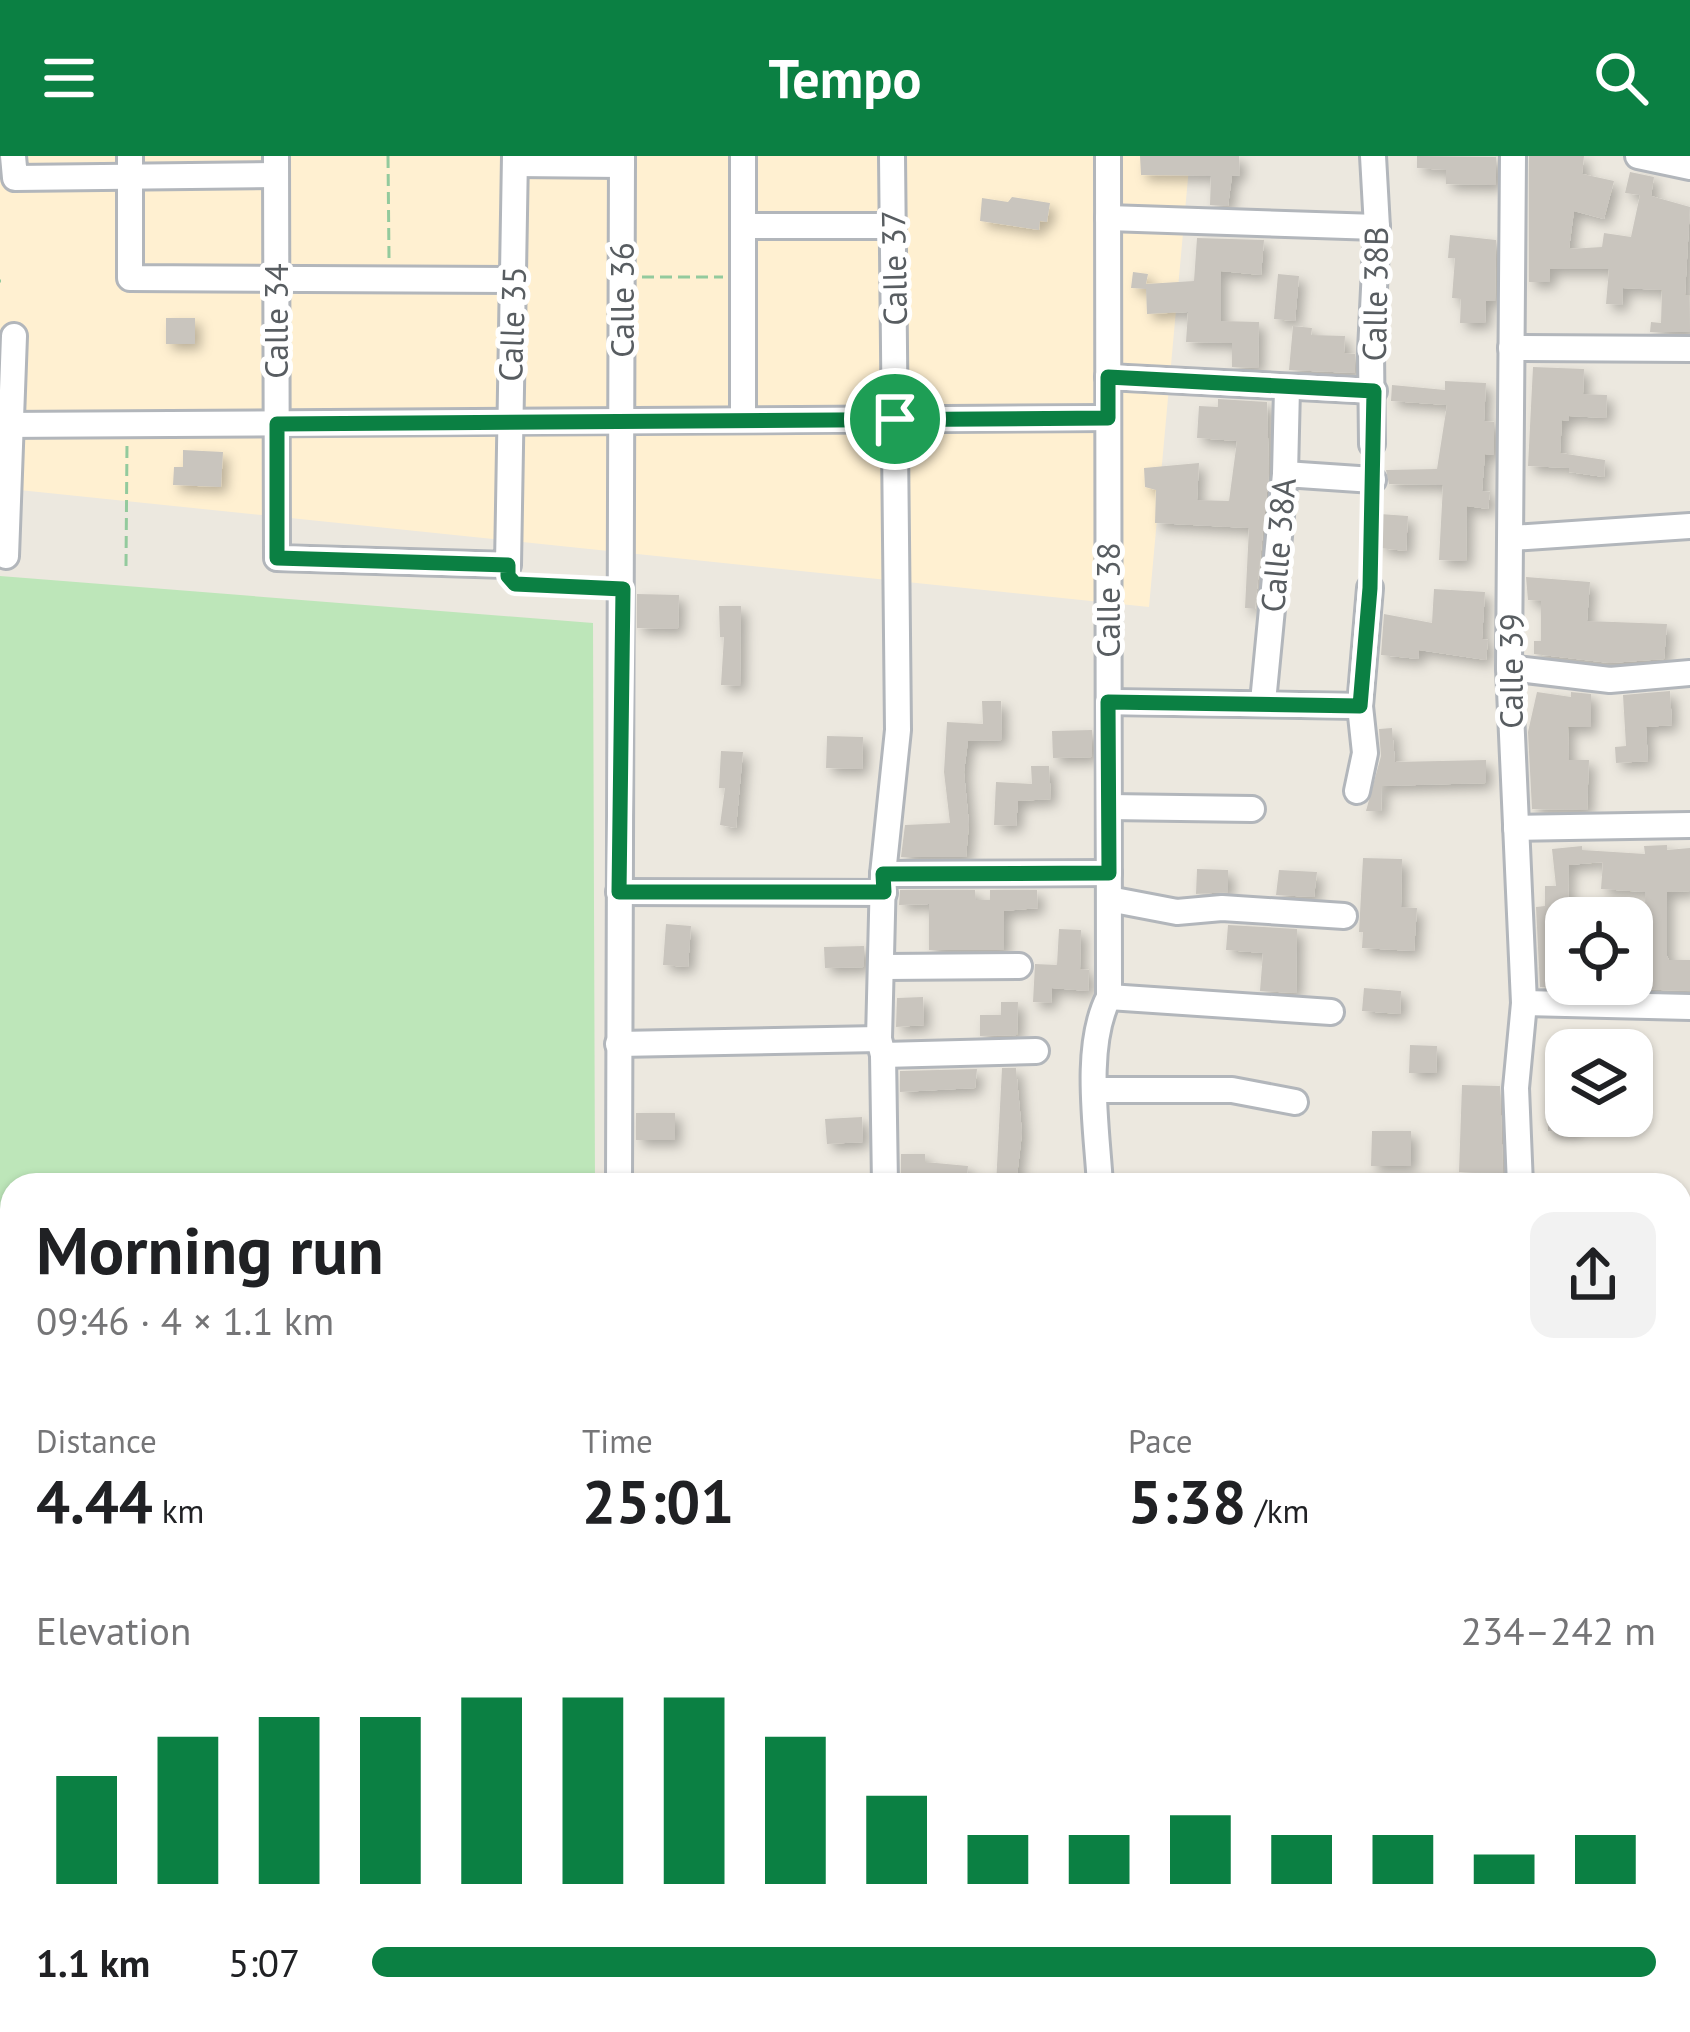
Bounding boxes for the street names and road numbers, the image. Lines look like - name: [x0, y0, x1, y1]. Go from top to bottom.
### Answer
- street label: Calle 37: [871, 210, 916, 326]
- street label: Calle 38B: [1352, 226, 1397, 362]
- street label: Calle 36: [600, 242, 643, 358]
- street label: Calle 34: [254, 263, 297, 379]
- street label: Calle 35: [488, 266, 535, 382]
- street label: Calle 38A: [1250, 475, 1305, 614]
- street label: Calle 38: [1086, 542, 1129, 658]
- street label: Calle 39: [1489, 613, 1532, 729]

